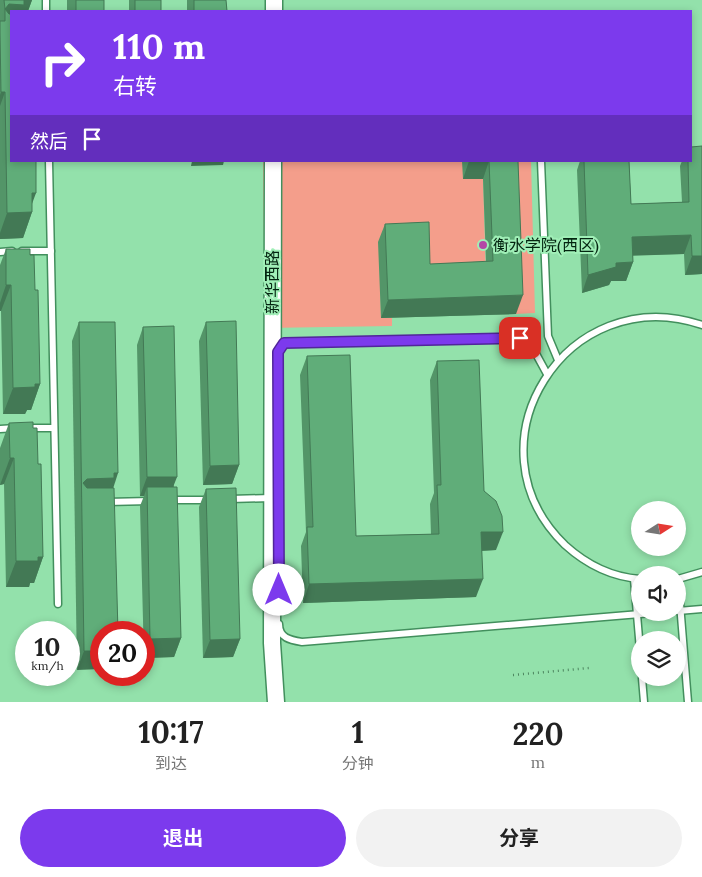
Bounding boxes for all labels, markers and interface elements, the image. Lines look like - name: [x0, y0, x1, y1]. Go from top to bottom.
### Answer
- text: 110 m: [113, 24, 205, 69]
- icon: right: [30, 30, 95, 95]
- text: 右转: [113, 72, 157, 100]
- icon: arrive: [78, 125, 106, 153]
- text: 然后: [30, 129, 68, 153]
- place label: 衡水学院(西区): [493, 235, 599, 256]
- marker: 衡水学院(西区): [477, 239, 489, 251]
- street label: 新华西路: [262, 250, 282, 314]
- pin: [499, 317, 541, 359]
- icon: arrive: [506, 324, 534, 352]
- north arrow: [631, 501, 686, 556]
- map controls: [631, 501, 686, 686]
- position arrow: [252, 563, 304, 615]
- button: sound: [631, 566, 686, 621]
- speed limit sign: 20: [90, 621, 155, 686]
- text: 10: [34, 631, 61, 663]
- button: layers: [631, 631, 686, 686]
- text: km/h: [31, 658, 64, 673]
- text: 10:17: [138, 713, 203, 751]
- text: 1: [352, 713, 364, 751]
- text: 220: [512, 715, 564, 753]
- text: m: [531, 752, 545, 772]
- text: 到达: [155, 753, 187, 773]
- text: 分钟: [342, 753, 374, 773]
- button: 退出: [20, 809, 346, 867]
- button: 分享: [356, 809, 682, 867]

